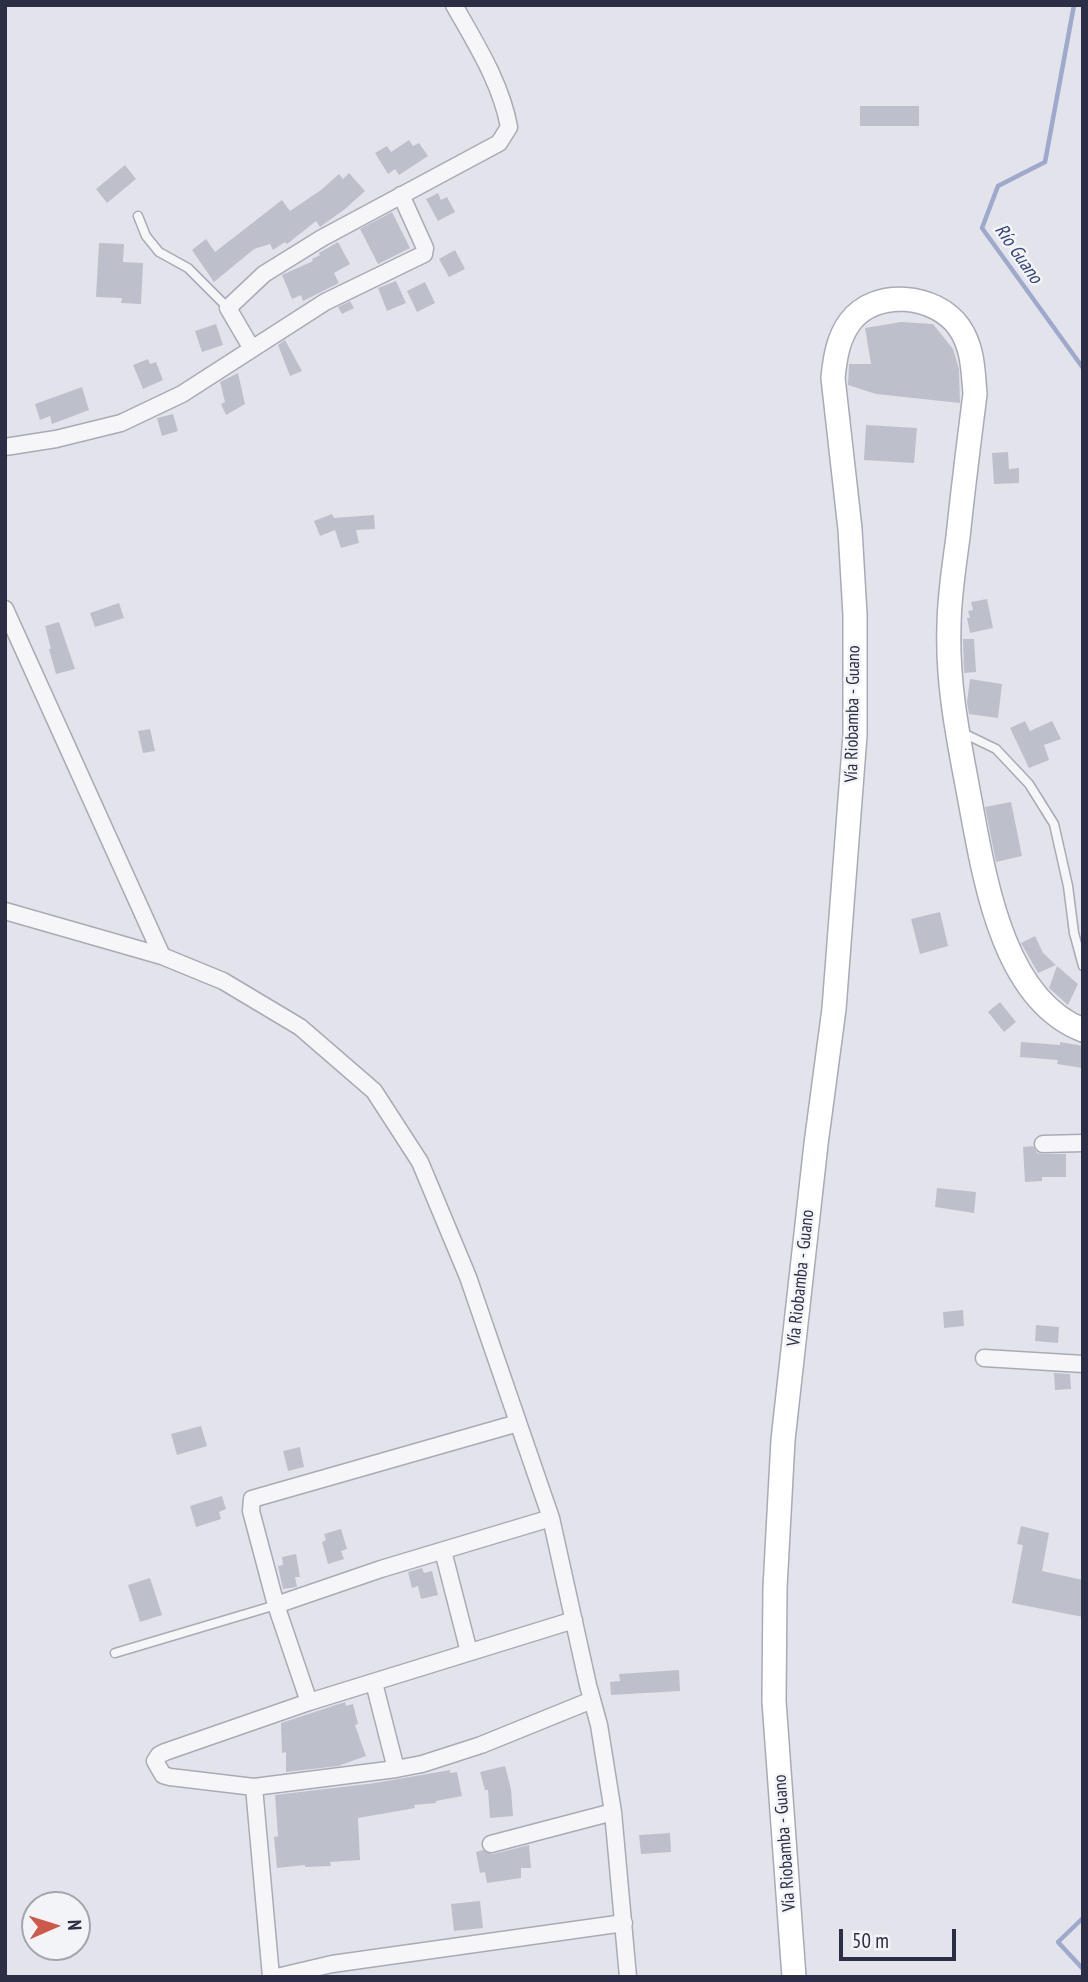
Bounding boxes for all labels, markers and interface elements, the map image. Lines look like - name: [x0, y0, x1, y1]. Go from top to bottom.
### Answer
- water label: Río Guano: [989, 220, 1047, 288]
- street label: Vía Riobamba - Guano: [841, 645, 865, 783]
- street label: Vía Riobamba - Guano: [783, 1209, 819, 1347]
- street label: Vía Riobamba - Guano: [769, 1774, 801, 1912]
- north arrow: [21, 1891, 91, 1961]
- scale bar: [843, 1916, 960, 1960]
- text: N: [63, 1919, 87, 1931]
- text: 50 m: [852, 1927, 889, 1954]

